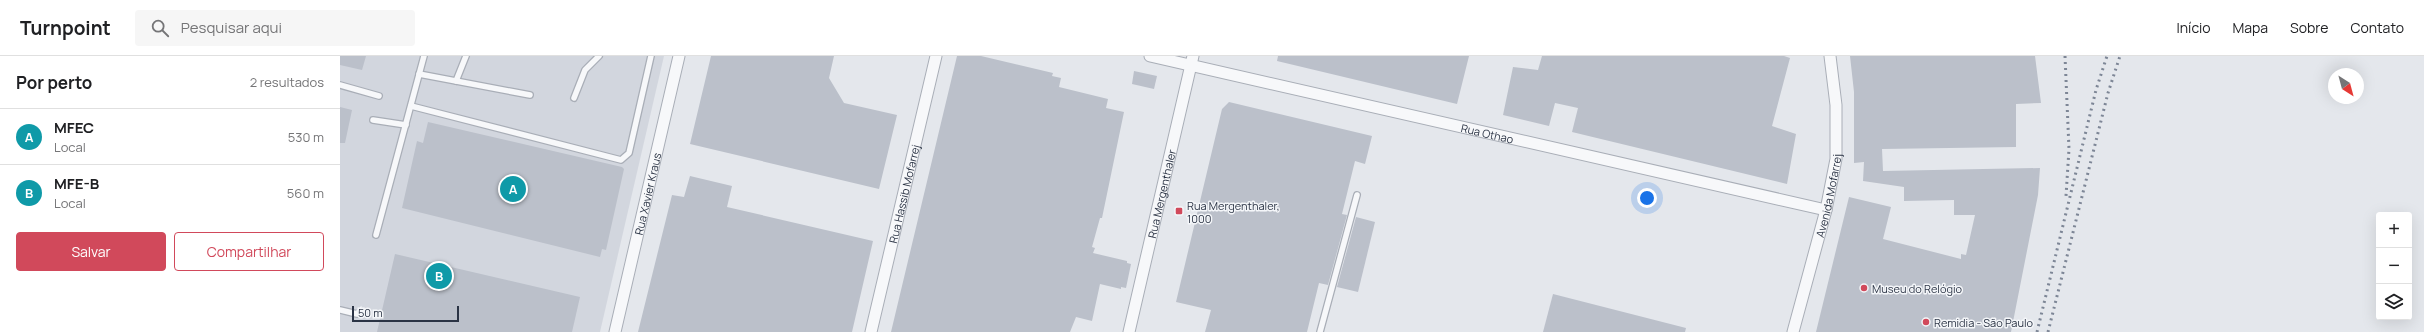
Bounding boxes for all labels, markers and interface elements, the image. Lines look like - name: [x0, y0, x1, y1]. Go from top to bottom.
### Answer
- search box: [135, 10, 415, 46]
- text: Turnpoint: [20, 15, 111, 41]
- icon: search: [149, 17, 171, 39]
- text: Pesquisar aqui: [181, 17, 282, 38]
- text: Início: [2177, 18, 2210, 37]
- text: Mapa: [2232, 18, 2268, 37]
- text: Sobre: [2290, 18, 2328, 37]
- text: Contato: [2350, 18, 2404, 37]
- north arrow: [2328, 68, 2364, 104]
- text: Por perto: [16, 71, 92, 94]
- text: 2 resultados: [250, 73, 324, 91]
- text: MFEC: [54, 117, 94, 138]
- street label: Rua Othao: [1460, 120, 1516, 146]
- text: A: [25, 128, 33, 146]
- text: 530 m: [288, 128, 324, 146]
- text: Local: [54, 138, 86, 156]
- street label: Rua Hassib Mofarrej: [885, 143, 922, 245]
- street label: Rua Mergenthaler: [1144, 148, 1179, 240]
- street label: Rua Xavier Kraus: [630, 151, 664, 236]
- street label: Avenida Mofarrej: [1812, 154, 1844, 239]
- text: MFE-B: [54, 173, 99, 194]
- pin: A: [500, 174, 526, 204]
- text: B: [25, 184, 33, 202]
- text: 560 m: [287, 184, 324, 202]
- your location: [1637, 188, 1657, 208]
- text: Local: [54, 194, 86, 212]
- place label: Rua Mergenthaler, 1000: [1187, 198, 1280, 226]
- marker: Rua Mergenthaler, 1000: [1174, 206, 1184, 216]
- map controls: [2376, 212, 2412, 320]
- button: +: [2376, 212, 2412, 248]
- button: Salvar: [16, 232, 166, 271]
- button: Compartilhar: [174, 232, 324, 271]
- button: −: [2376, 248, 2412, 284]
- pin: B: [426, 261, 452, 291]
- place label: Museu do Relógio: [1872, 281, 1962, 296]
- marker: Museu do Relógio: [1859, 283, 1869, 293]
- button: layers: [2376, 284, 2412, 320]
- scale bar: [352, 304, 459, 323]
- text: 50 m: [358, 305, 383, 320]
- place label: Remidia - São Paulo: [1934, 315, 2034, 330]
- marker: Remidia - São Paulo: [1921, 317, 1931, 327]

